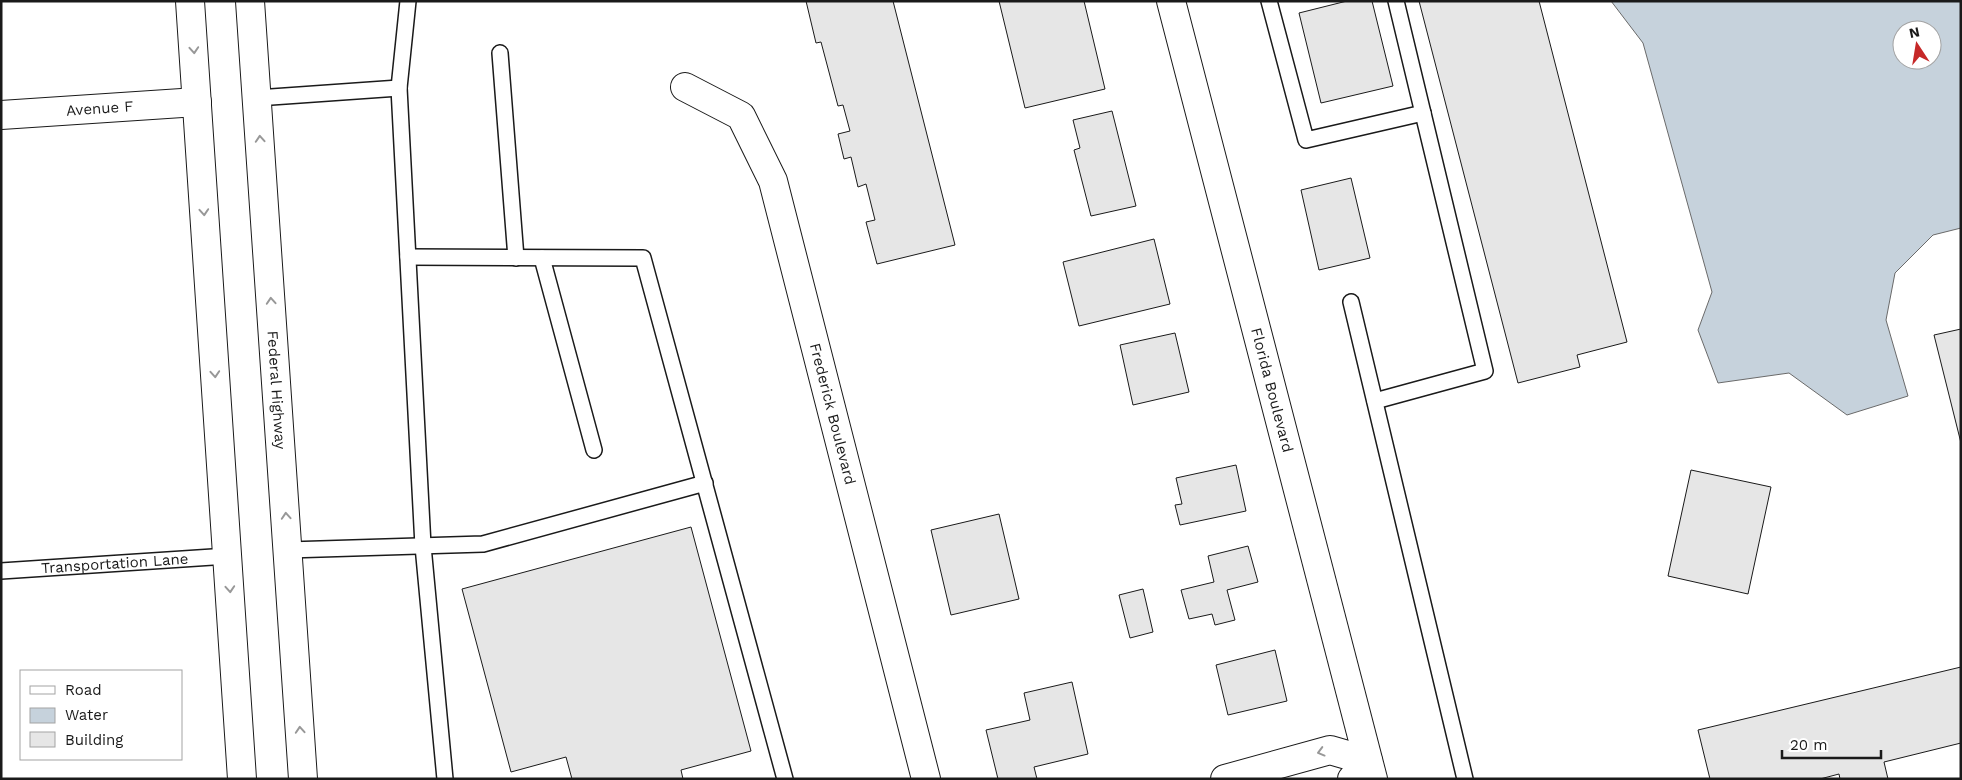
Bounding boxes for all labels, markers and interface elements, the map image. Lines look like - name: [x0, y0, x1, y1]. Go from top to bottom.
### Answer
- north arrow: [1892, 20, 1942, 70]
- text: N: [1908, 23, 1921, 41]
- one-way arrow: [188, 46, 199, 54]
- street label: Avenue F: [66, 97, 134, 120]
- one-way arrow: [254, 135, 265, 143]
- one-way arrow: [199, 208, 210, 216]
- one-way arrow: [266, 297, 277, 305]
- street label: Florida Boulevard: [1247, 326, 1297, 454]
- street label: Federal Highway: [263, 330, 290, 450]
- street label: Frederick Boulevard: [806, 341, 859, 487]
- one-way arrow: [210, 370, 221, 378]
- one-way arrow: [280, 511, 291, 519]
- street label: Transportation Lane: [41, 550, 189, 577]
- one-way arrow: [224, 585, 235, 593]
- legend: [20, 670, 182, 760]
- text: Road: [65, 681, 102, 699]
- text: Water: [65, 706, 108, 724]
- one-way arrow: [294, 726, 305, 734]
- scale bar: [1782, 728, 1881, 760]
- text: Building: [65, 731, 123, 749]
- text: 20 m: [1790, 736, 1828, 754]
- one-way arrow: [1318, 747, 1326, 757]

